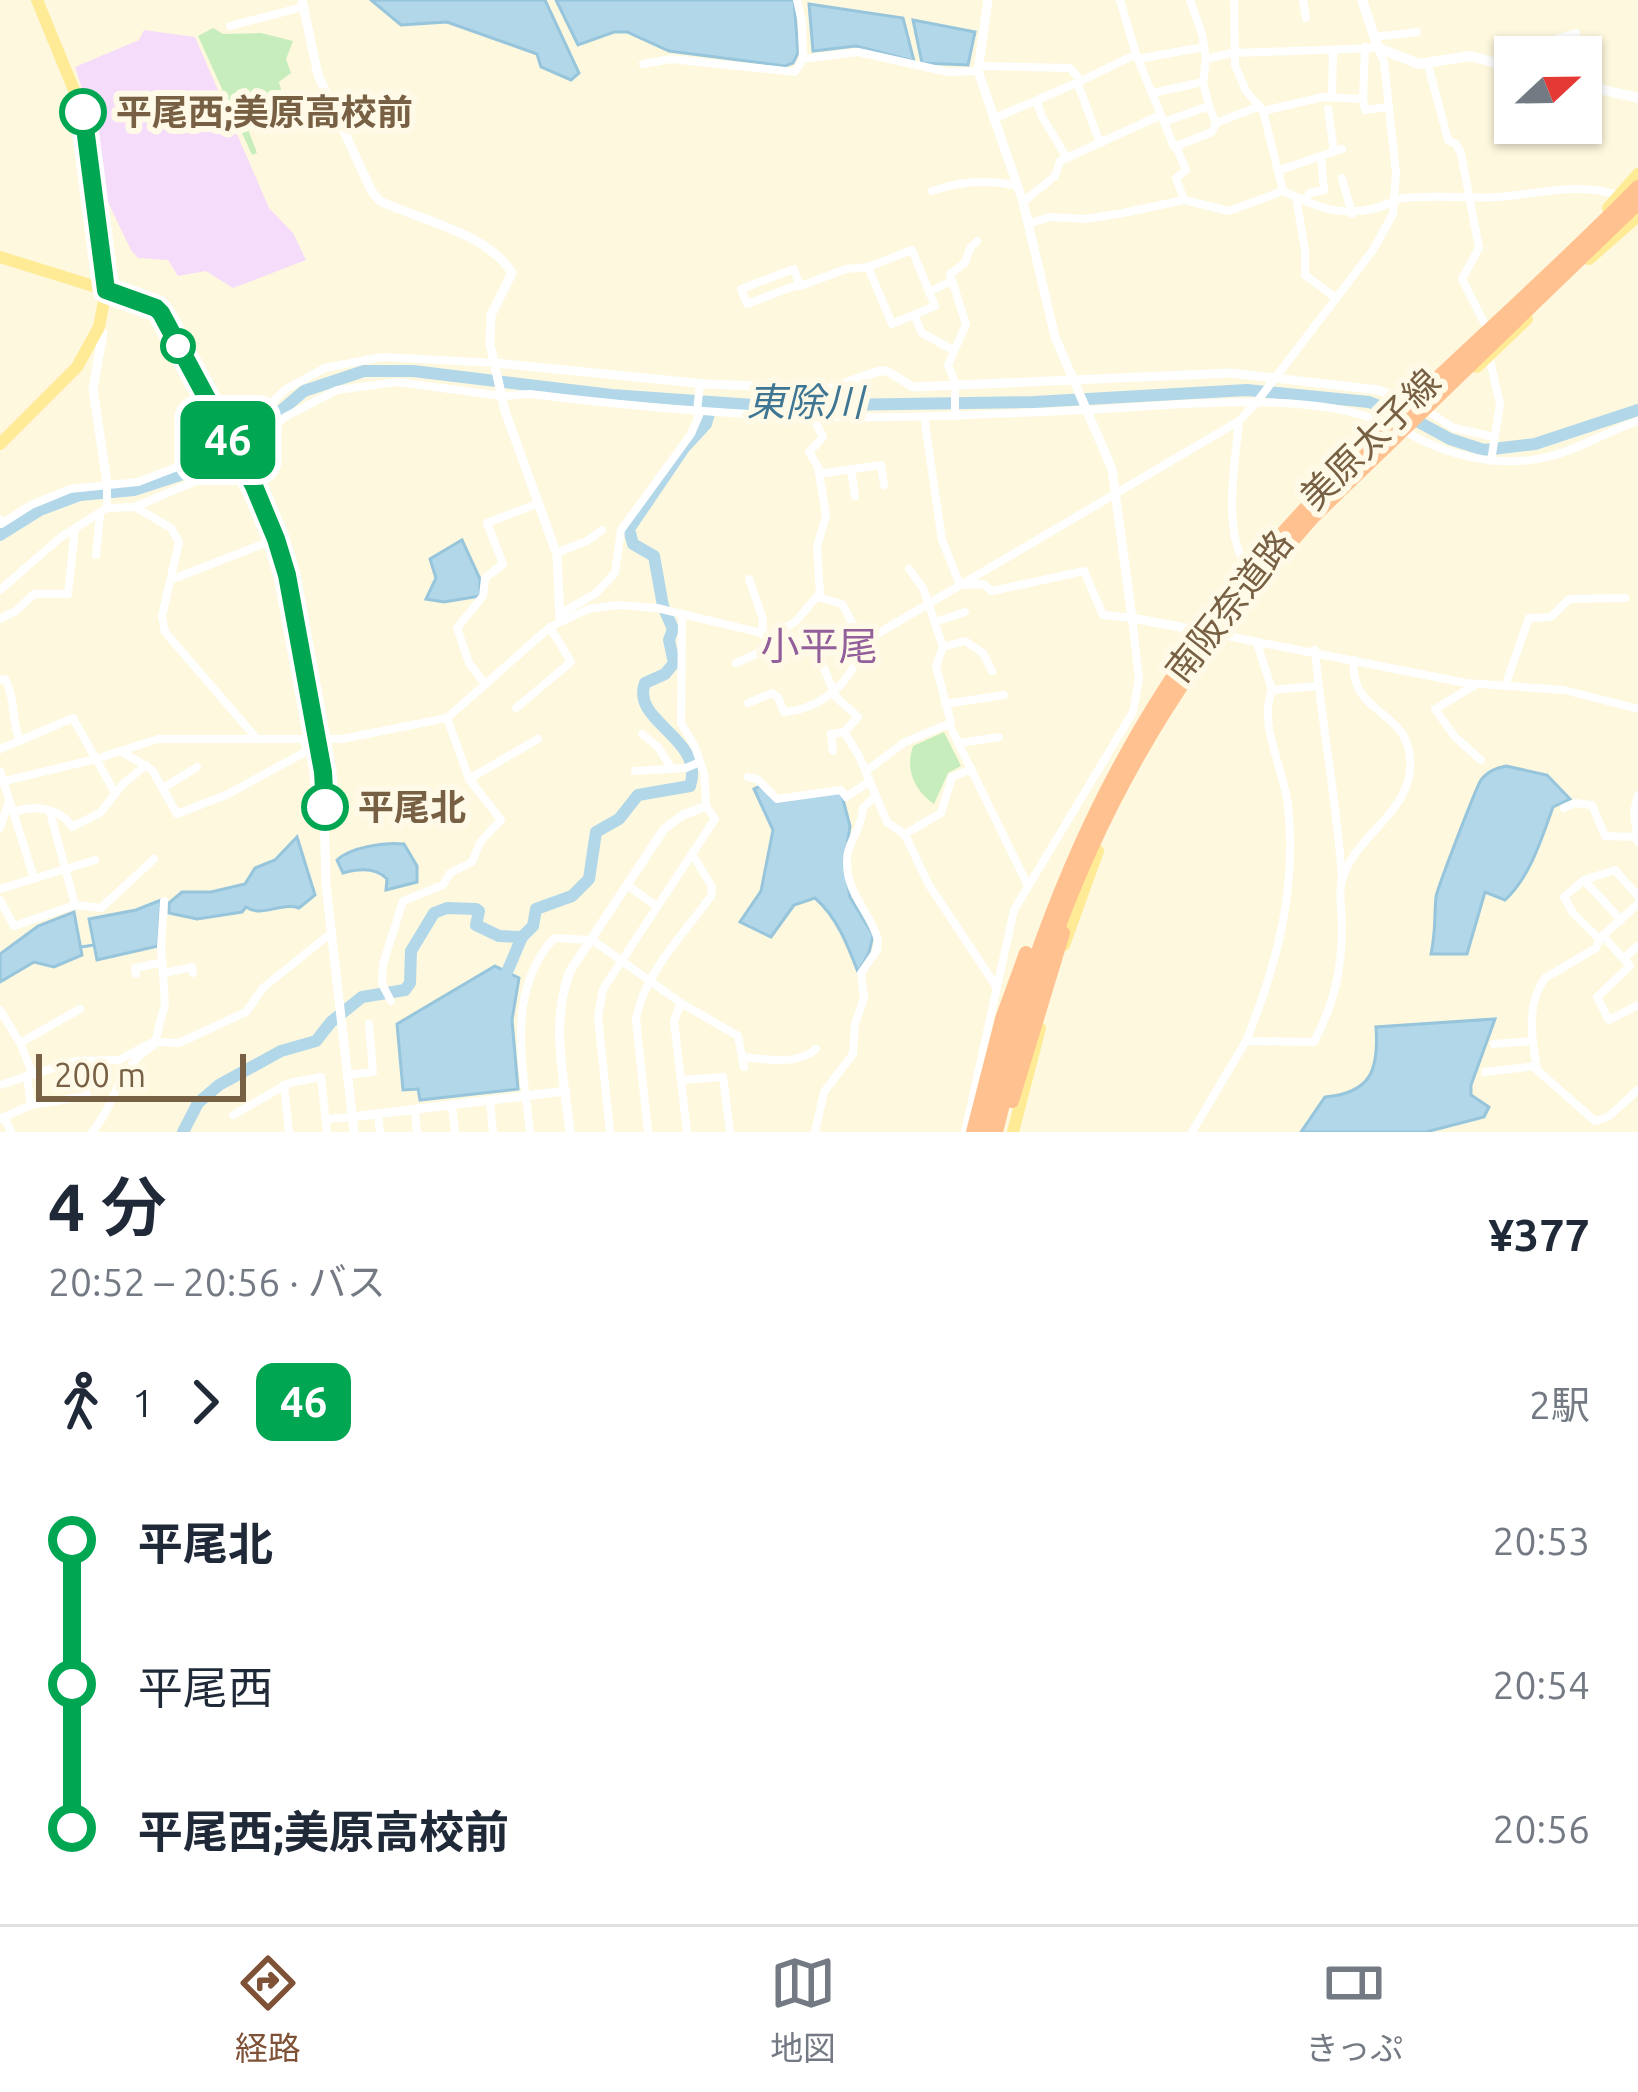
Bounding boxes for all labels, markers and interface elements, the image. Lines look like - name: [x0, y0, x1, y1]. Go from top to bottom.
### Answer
- north arrow: [1494, 36, 1602, 144]
- map controls: [1494, 36, 1602, 144]
- marker: 平尾西;美原高校前: [61, 90, 105, 134]
- place label: 平尾西;美原高校前: [116, 91, 413, 132]
- unlabelled marker: [162, 330, 194, 362]
- street label: 美原太子線: [1292, 361, 1448, 517]
- water label: 東除川: [746, 380, 867, 423]
- line badge: 46: [174, 401, 282, 479]
- text: 46: [204, 416, 252, 463]
- street label: 南阪奈道路: [1157, 522, 1300, 689]
- district label: 小平尾: [760, 624, 878, 667]
- marker: 平尾北: [303, 785, 347, 829]
- place label: 平尾北: [358, 786, 466, 827]
- scale bar: [36, 1048, 246, 1101]
- text: 200 m: [54, 1056, 146, 1093]
- text: 4 分: [48, 1169, 167, 1243]
- text: ¥377: [1488, 1209, 1590, 1260]
- text: 20:52 – 20:56 · バス: [48, 1260, 386, 1303]
- icon: walk: [48, 1369, 114, 1435]
- icon: forward: [172, 1369, 238, 1435]
- text: 46: [280, 1378, 327, 1425]
- text: 1: [132, 1381, 154, 1424]
- text: 2駅: [1529, 1383, 1590, 1426]
- text: 平尾北: [138, 1518, 273, 1569]
- text: 20:53: [1492, 1519, 1590, 1562]
- text: 平尾西: [138, 1662, 273, 1713]
- text: 20:54: [1492, 1663, 1590, 1706]
- text: 平尾西;美原高校前: [138, 1806, 509, 1857]
- text: 20:56: [1492, 1807, 1590, 1850]
- tab: 経路: [235, 1950, 301, 2070]
- tab: 地図: [770, 1950, 836, 2070]
- tab: きっぷ: [1306, 1950, 1403, 2070]

